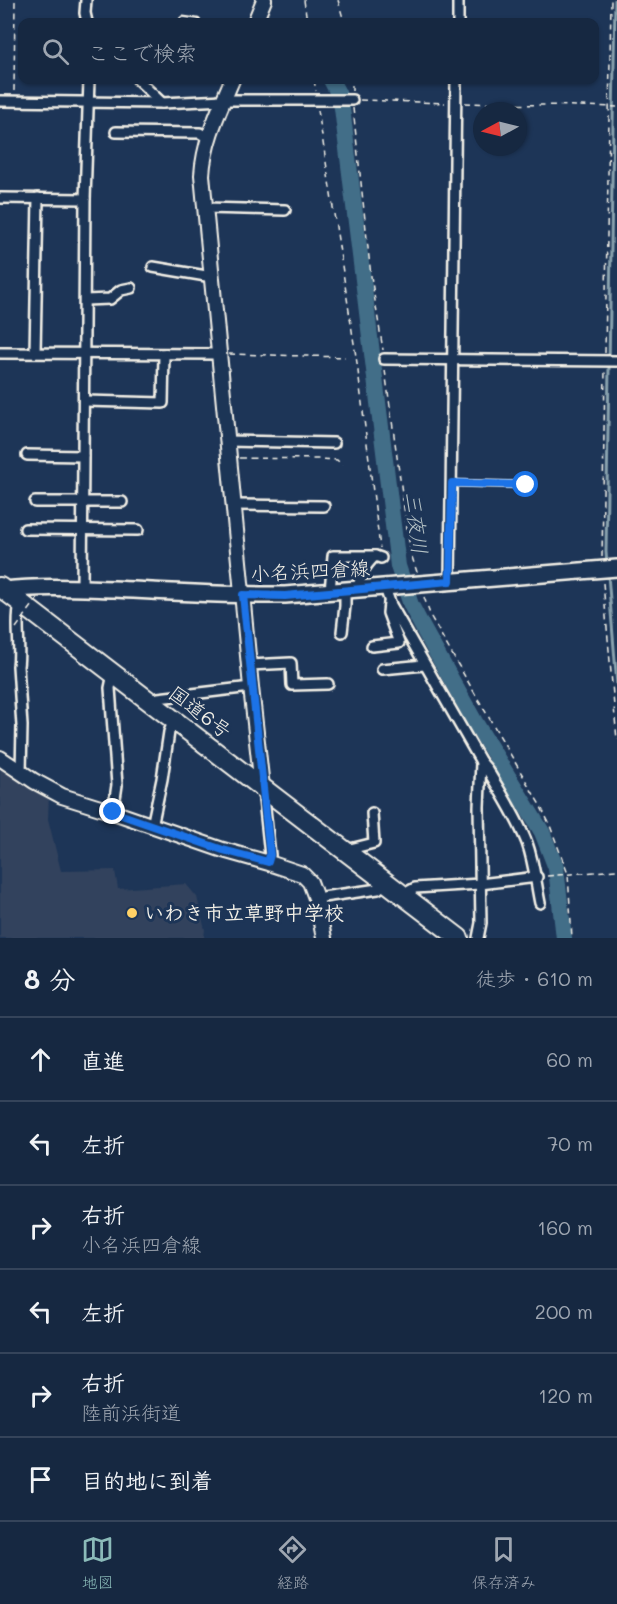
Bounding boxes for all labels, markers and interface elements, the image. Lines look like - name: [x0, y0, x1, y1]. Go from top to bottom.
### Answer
- search box: [18, 18, 599, 84]
- icon: search: [39, 35, 72, 68]
- text: ここで検索: [87, 38, 197, 67]
- north arrow: [473, 102, 527, 156]
- route start: [512, 471, 538, 497]
- water label: 三夜川: [400, 490, 435, 556]
- street label: 小名浜四倉線: [249, 554, 371, 586]
- street label: 国道6号: [164, 679, 237, 743]
- route end: [99, 798, 125, 824]
- place label: いわき市立草野中学校: [144, 899, 344, 925]
- marker: いわき市立草野中学校: [125, 906, 139, 920]
- text: 8 分: [24, 962, 75, 996]
- text: 徒歩 · 610 m: [476, 965, 593, 991]
- icon: ahead: [24, 1043, 57, 1076]
- text: 直進: [81, 1046, 125, 1075]
- text: 60 m: [546, 1046, 593, 1072]
- icon: left: [24, 1127, 57, 1160]
- text: 左折: [81, 1130, 125, 1159]
- text: 70 m: [547, 1130, 593, 1156]
- text: 右折: [81, 1200, 125, 1229]
- icon: right: [24, 1211, 57, 1244]
- text: 160 m: [537, 1214, 593, 1240]
- text: 小名浜四倉線: [81, 1231, 201, 1257]
- icon: left: [24, 1295, 57, 1328]
- text: 左折: [81, 1298, 125, 1327]
- text: 200 m: [535, 1298, 593, 1324]
- text: 右折: [81, 1368, 125, 1397]
- icon: right: [24, 1379, 57, 1412]
- text: 120 m: [538, 1382, 593, 1408]
- text: 陸前浜街道: [81, 1399, 181, 1425]
- icon: arrive: [24, 1463, 57, 1496]
- text: 目的地に到着: [81, 1466, 213, 1495]
- tab: 地図: [81, 1533, 114, 1593]
- tab: 経路: [276, 1533, 309, 1593]
- tab: 保存済み: [472, 1533, 536, 1593]

